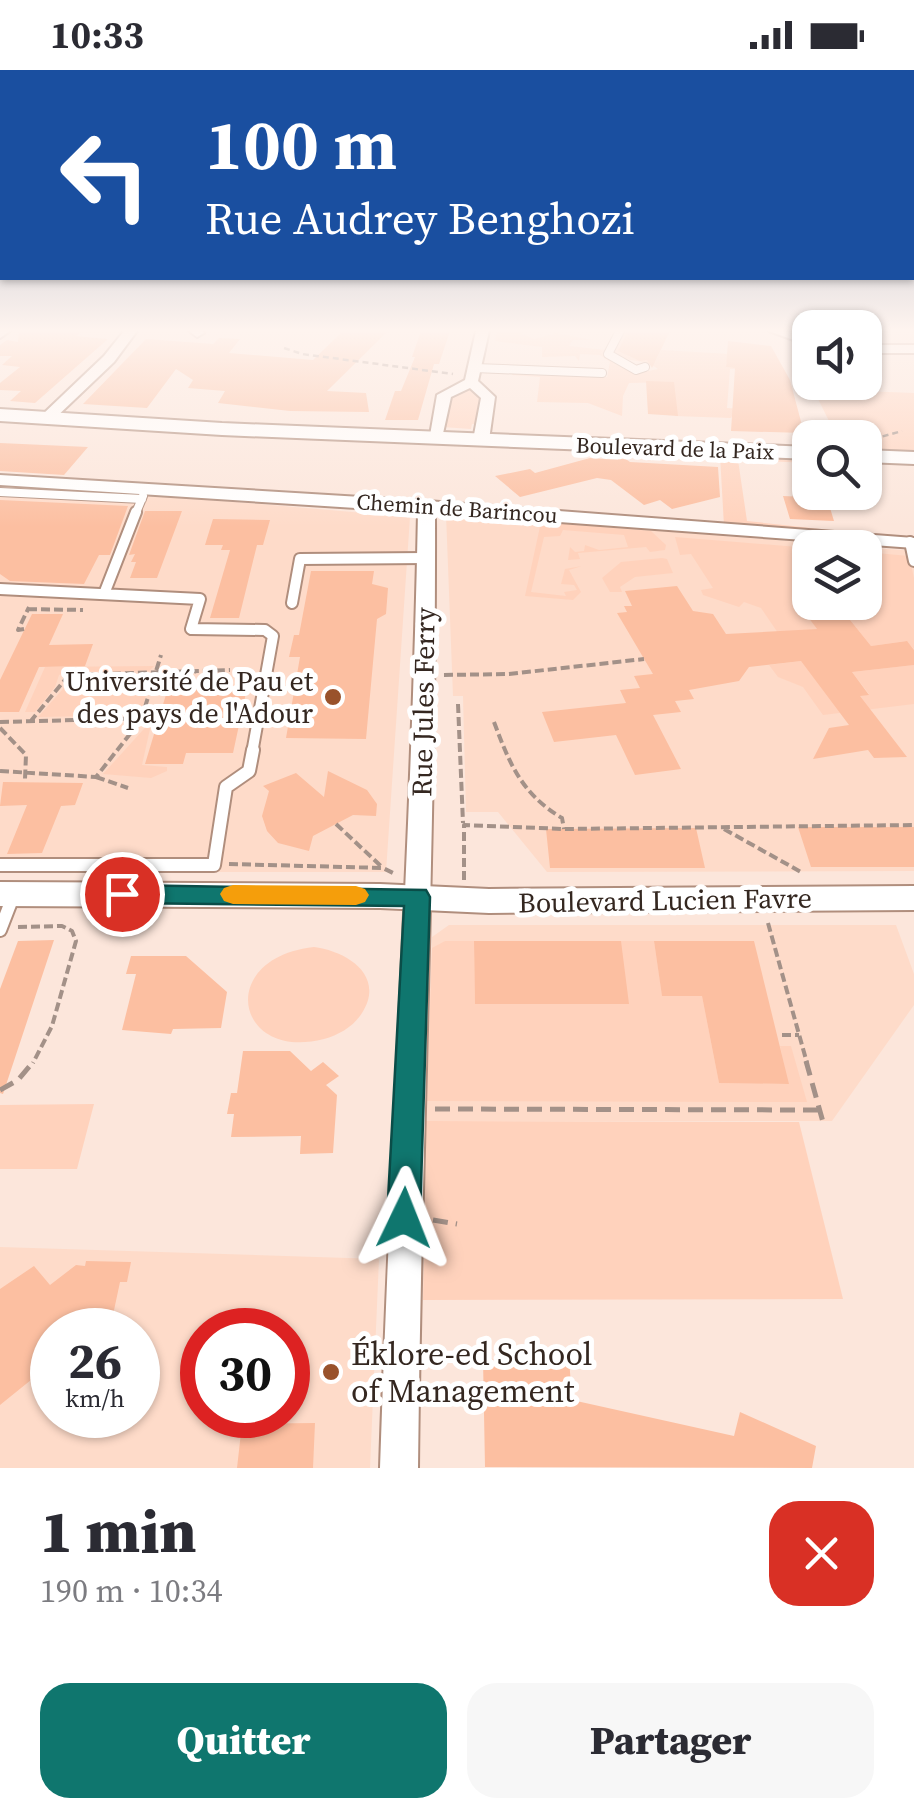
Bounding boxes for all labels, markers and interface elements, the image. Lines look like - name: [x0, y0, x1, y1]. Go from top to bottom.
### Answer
- text: 10:33: [50, 9, 144, 61]
- text: 100 m: [205, 96, 397, 192]
- icon: left: [40, 110, 170, 240]
- text: Rue Audrey Benghozi: [205, 187, 635, 249]
- map controls: [792, 310, 882, 620]
- button: sound: [792, 310, 882, 400]
- button: search: [792, 420, 882, 510]
- street label: Boulevard de la Paix: [575, 430, 775, 466]
- street label: Chemin de Barincou: [355, 486, 559, 530]
- button: layers: [792, 530, 882, 620]
- street label: Rue Jules Ferry: [402, 606, 444, 797]
- place label: Université de Pau et des pays de l'Adour: [65, 662, 314, 732]
- marker: Université de Pau et des pays de l'Adour: [322, 686, 344, 708]
- pin: [80, 852, 165, 937]
- icon: arrive: [95, 867, 150, 922]
- street label: Boulevard Lucien Favre: [518, 878, 812, 922]
- position arrow: [352, 1166, 456, 1270]
- speed limit sign: 30: [180, 1308, 310, 1438]
- text: 26: [68, 1326, 122, 1395]
- place label: Éklore-ed School of Management: [351, 1332, 592, 1413]
- marker: Éklore-ed School of Management: [320, 1361, 342, 1383]
- text: km/h: [65, 1381, 125, 1415]
- text: 1 min: [40, 1490, 196, 1572]
- button: close: [769, 1501, 874, 1606]
- text: 190 m · 10:34: [40, 1569, 222, 1613]
- button: Quitter: [40, 1683, 447, 1798]
- button: Partager: [467, 1683, 874, 1798]

